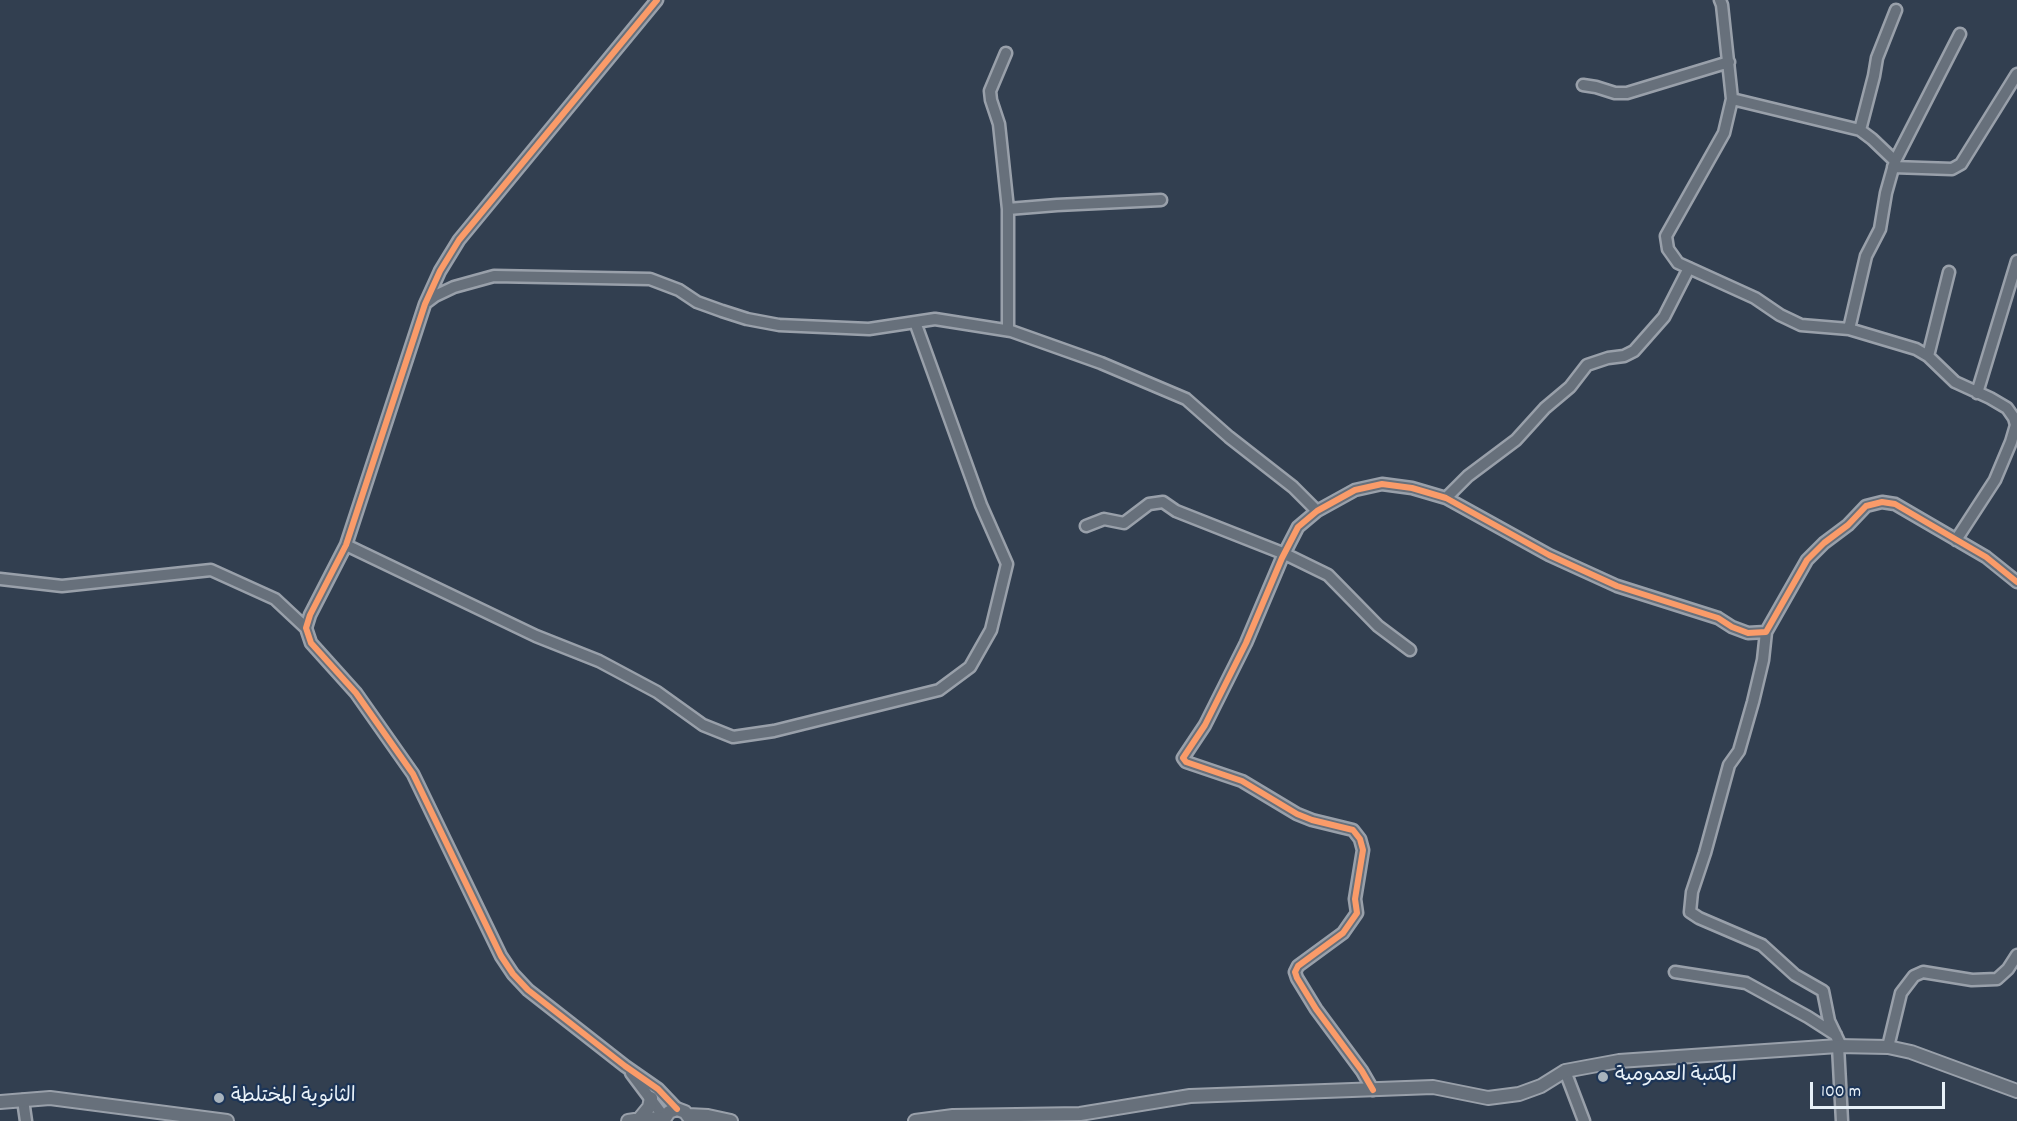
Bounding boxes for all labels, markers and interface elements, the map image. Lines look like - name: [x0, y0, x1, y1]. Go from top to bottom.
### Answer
- place label: المكتبة العمومية: [1615, 1065, 1737, 1089]
- marker: المكتبة العمومية: [1596, 1070, 1610, 1084]
- scale bar: [1813, 1070, 1948, 1108]
- text: 100 m: [1821, 1080, 1861, 1105]
- place label: الثانوية المختلطة: [231, 1086, 356, 1110]
- marker: الثانوية المختلطة: [212, 1091, 226, 1105]

